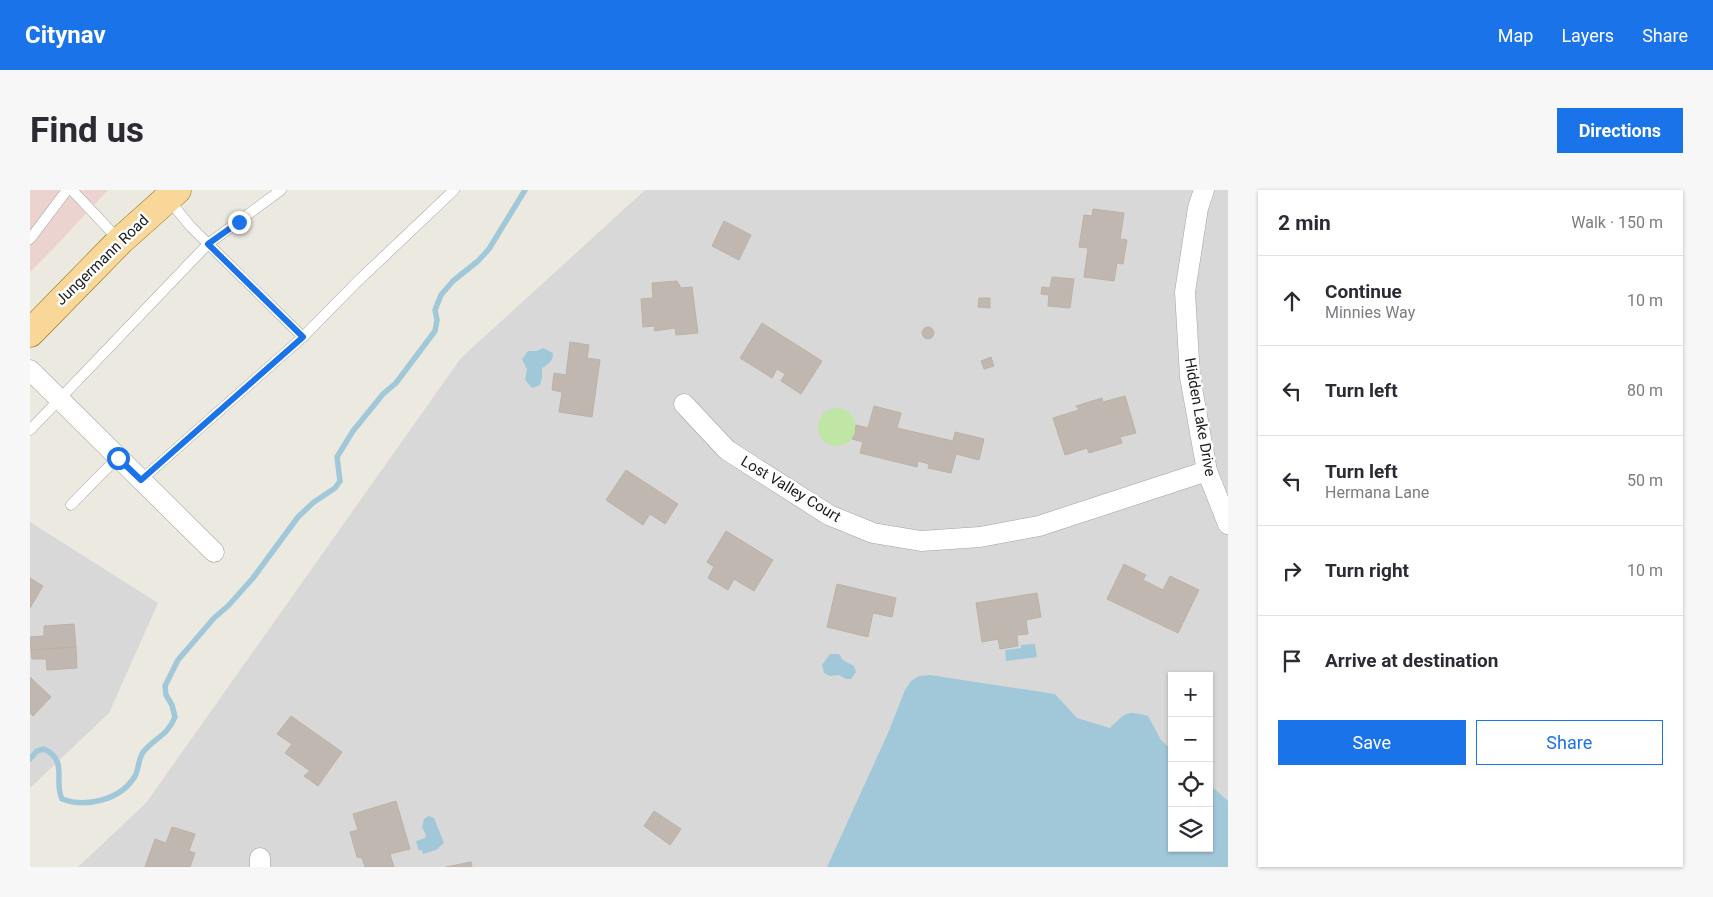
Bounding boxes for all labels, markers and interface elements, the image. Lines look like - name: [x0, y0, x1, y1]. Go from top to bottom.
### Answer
- text: Citynav: [25, 21, 106, 49]
- text: Map: [1498, 25, 1533, 46]
- text: Layers: [1561, 25, 1614, 46]
- text: Share: [1642, 25, 1688, 46]
- button: Directions: [1557, 108, 1683, 153]
- text: Find us: [30, 110, 144, 151]
- street label: Jungermann Road: [52, 211, 152, 309]
- route end: [228, 211, 251, 234]
- text: 2 min: [1278, 211, 1331, 235]
- text: Walk · 150 m: [1571, 213, 1663, 232]
- text: Continue: [1325, 280, 1402, 303]
- icon: ahead: [1278, 287, 1306, 315]
- text: 10 m: [1627, 291, 1663, 310]
- text: Minnies Way: [1325, 303, 1415, 322]
- street label: Hidden Lake Drive: [1181, 356, 1219, 478]
- icon: left: [1278, 377, 1306, 405]
- text: Turn left: [1325, 379, 1398, 402]
- text: 80 m: [1627, 381, 1663, 400]
- route start: [107, 447, 130, 470]
- street label: Lost Valley Court: [738, 452, 844, 526]
- text: Turn left: [1325, 460, 1398, 483]
- icon: left: [1278, 467, 1306, 495]
- text: 50 m: [1627, 471, 1663, 490]
- text: Hermana Lane: [1325, 483, 1429, 502]
- icon: right: [1278, 557, 1306, 585]
- text: Turn right: [1325, 559, 1409, 582]
- text: 10 m: [1627, 561, 1663, 580]
- icon: arrive: [1278, 647, 1306, 675]
- text: Arrive at destination: [1325, 649, 1498, 672]
- map controls: [1168, 672, 1213, 852]
- button: +: [1168, 672, 1213, 717]
- button: −: [1168, 717, 1213, 762]
- button: Save: [1278, 720, 1466, 765]
- button: Share: [1476, 720, 1663, 765]
- button: locate: [1168, 762, 1213, 807]
- button: layers: [1168, 807, 1213, 852]

